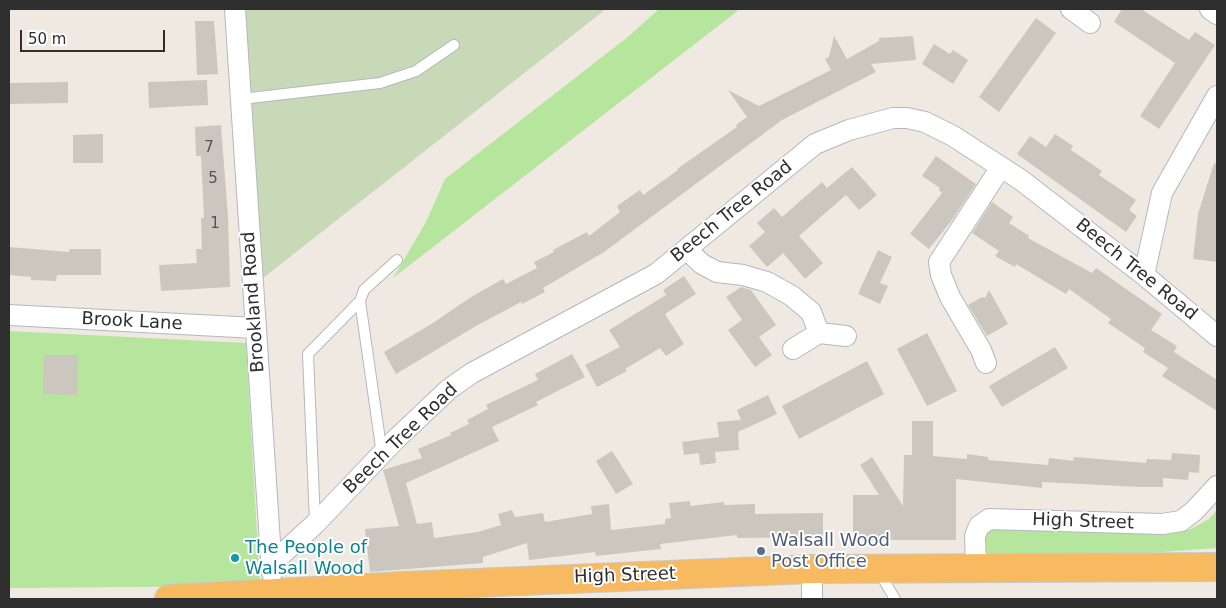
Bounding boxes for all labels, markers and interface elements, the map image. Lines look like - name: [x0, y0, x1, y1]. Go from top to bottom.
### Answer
- scale bar: [22, 20, 168, 52]
- text: 50 m: [28, 30, 66, 48]
- house number: 7: [204, 139, 214, 157]
- street label: Beech Tree Road: [667, 156, 797, 268]
- house number: 5: [208, 170, 218, 188]
- street label: Beech Tree Road: [1071, 214, 1201, 326]
- house number: 1: [210, 215, 220, 233]
- street label: Brookland Road: [238, 231, 270, 373]
- street label: Brook Lane: [81, 309, 183, 335]
- street label: Beech Tree Road: [340, 379, 462, 499]
- street label: High Street: [1032, 509, 1134, 535]
- place label: Walsall Wood Post Office: [771, 530, 890, 572]
- place label: The People of Walsall Wood: [245, 537, 367, 580]
- marker: Walsall Wood Post Office: [755, 545, 767, 557]
- marker: The People of Walsall Wood: [229, 552, 241, 564]
- street label: High Street: [574, 563, 676, 589]

